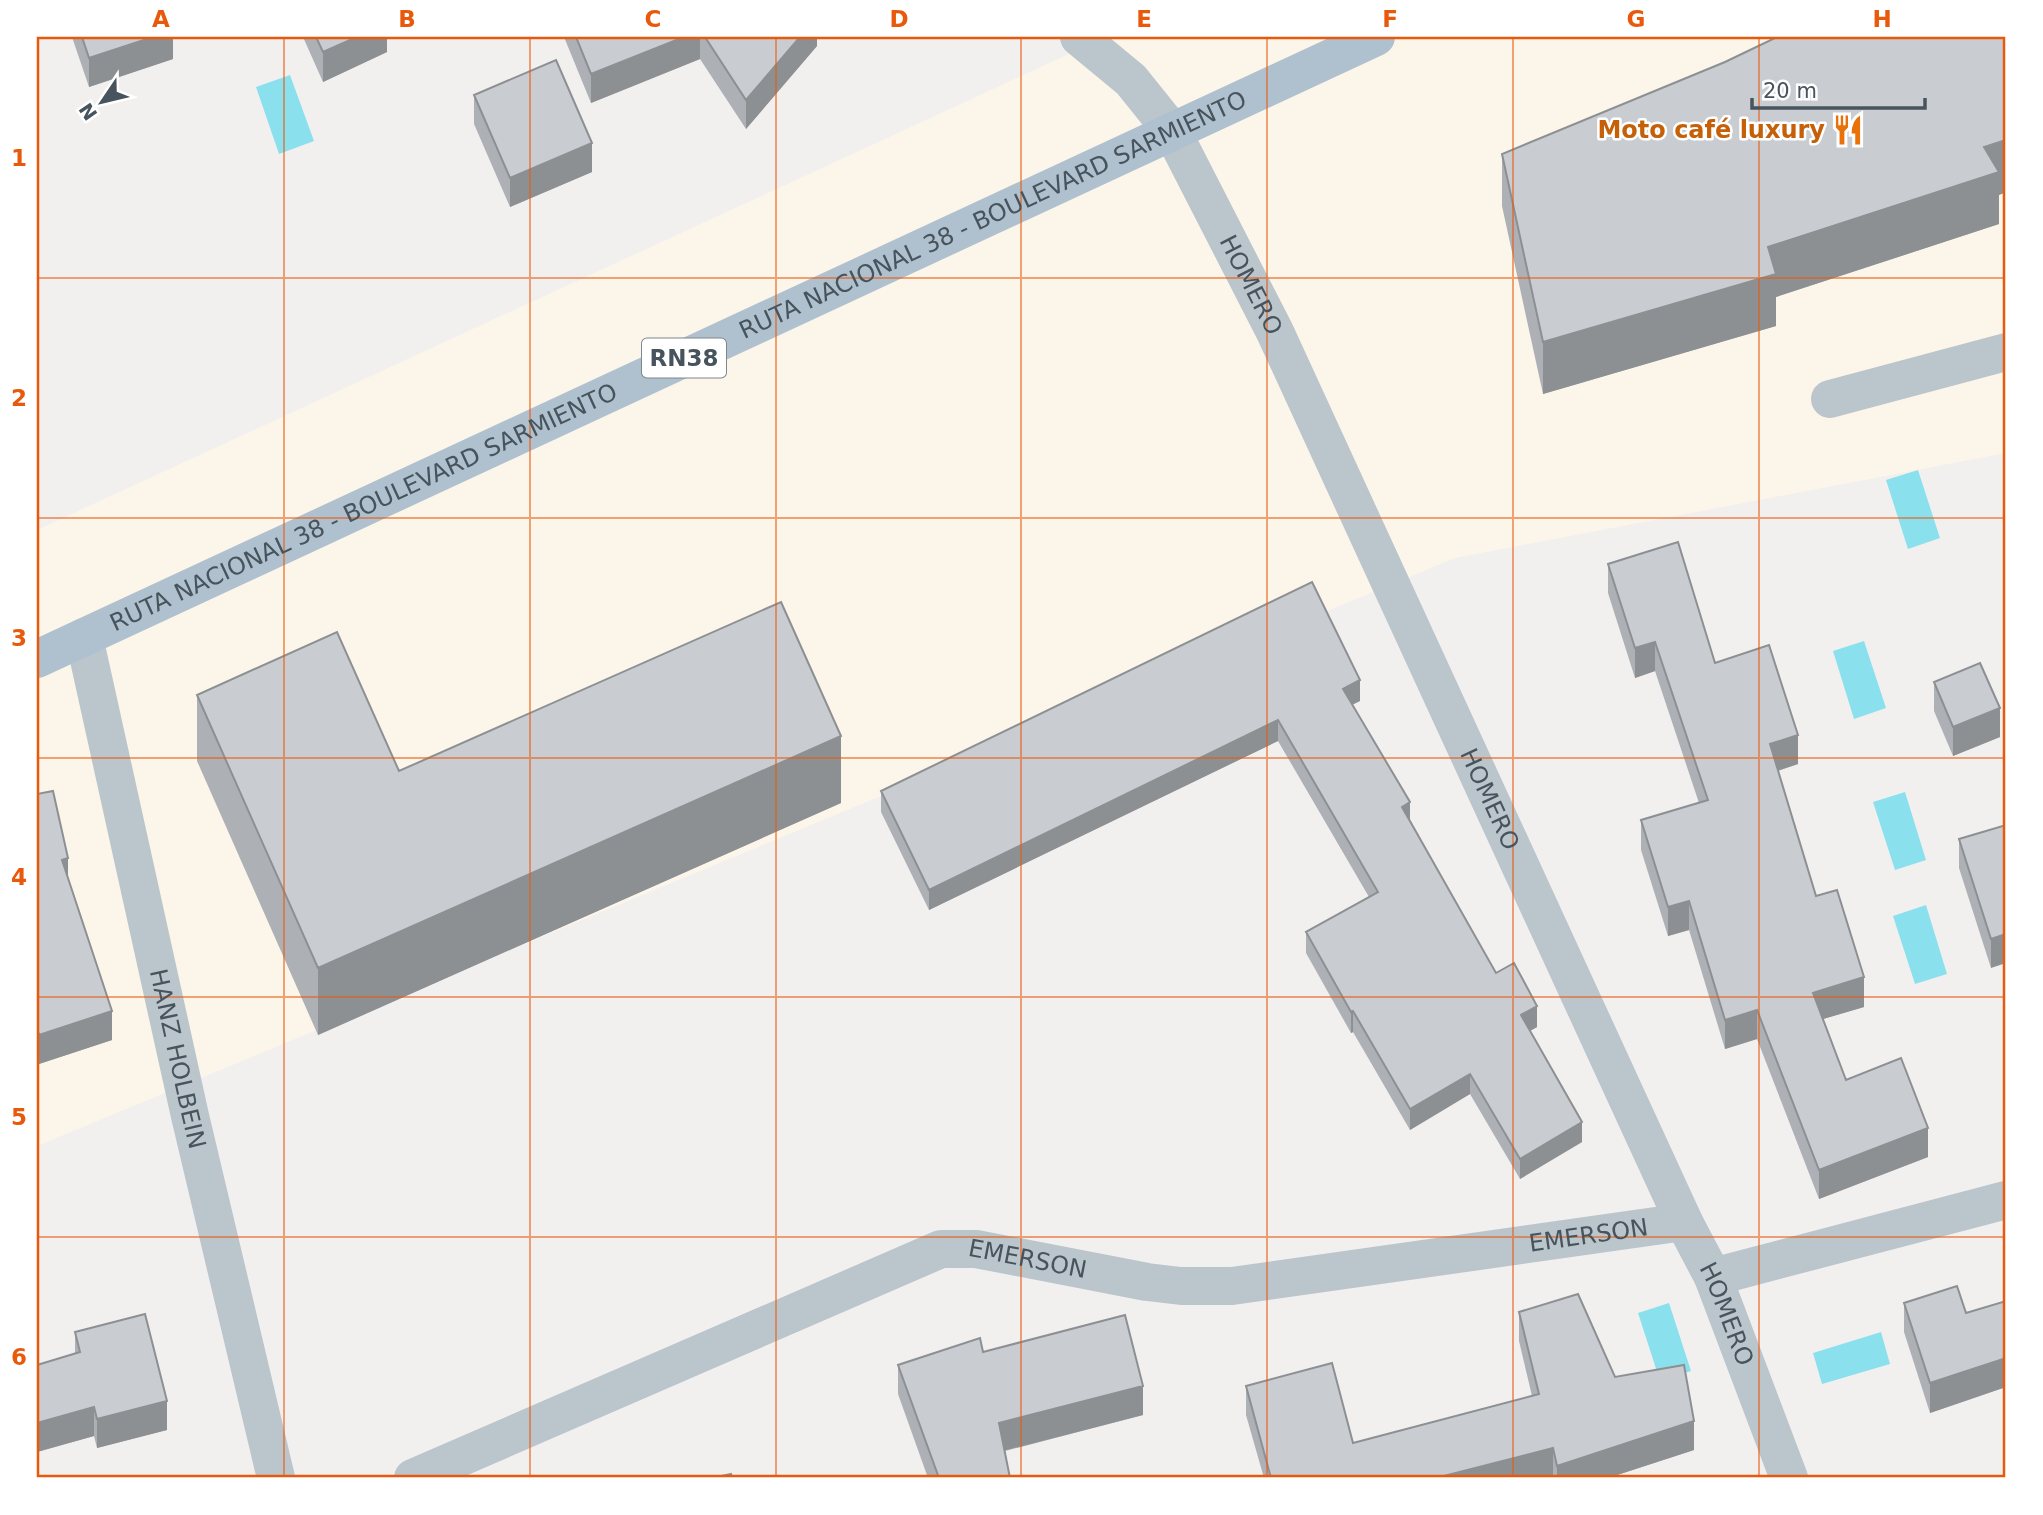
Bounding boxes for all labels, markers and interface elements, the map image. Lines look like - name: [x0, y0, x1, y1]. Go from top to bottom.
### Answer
- text: A: [152, 6, 170, 32]
- text: B: [398, 6, 416, 32]
- text: C: [645, 6, 661, 32]
- text: D: [889, 6, 909, 32]
- text: E: [1136, 6, 1152, 32]
- text: F: [1382, 6, 1398, 32]
- text: G: [1627, 6, 1645, 32]
- text: H: [1872, 6, 1892, 32]
- north arrow: [66, 66, 136, 136]
- scale bar: [1752, 66, 1926, 110]
- text: 20 m: [1763, 79, 1817, 103]
- street label: RUTA NACIONAL 38 - BOULEVARD SARMIENTO: [735, 85, 1251, 345]
- text: N: [75, 99, 102, 125]
- restaurant icon: Moto café luxury: [1831, 113, 1865, 147]
- place label: Moto café luxury: [1597, 116, 1825, 144]
- text: 1: [11, 145, 27, 171]
- street label: HOMERO: [1214, 230, 1288, 340]
- road number: RN38: [642, 338, 726, 378]
- street label: RUTA NACIONAL 38 - BOULEVARD SARMIENTO: [105, 377, 622, 637]
- text: 2: [11, 385, 27, 411]
- text: 3: [11, 625, 27, 651]
- street label: HOMERO: [1454, 744, 1525, 854]
- text: 4: [11, 864, 27, 890]
- street label: HANZ HOLBEIN: [144, 966, 211, 1151]
- text: 5: [11, 1104, 27, 1130]
- street label: EMERSON: [1527, 1213, 1650, 1258]
- street label: EMERSON: [966, 1234, 1089, 1284]
- street label: HOMERO: [1694, 1258, 1759, 1370]
- text: 6: [11, 1344, 27, 1370]

